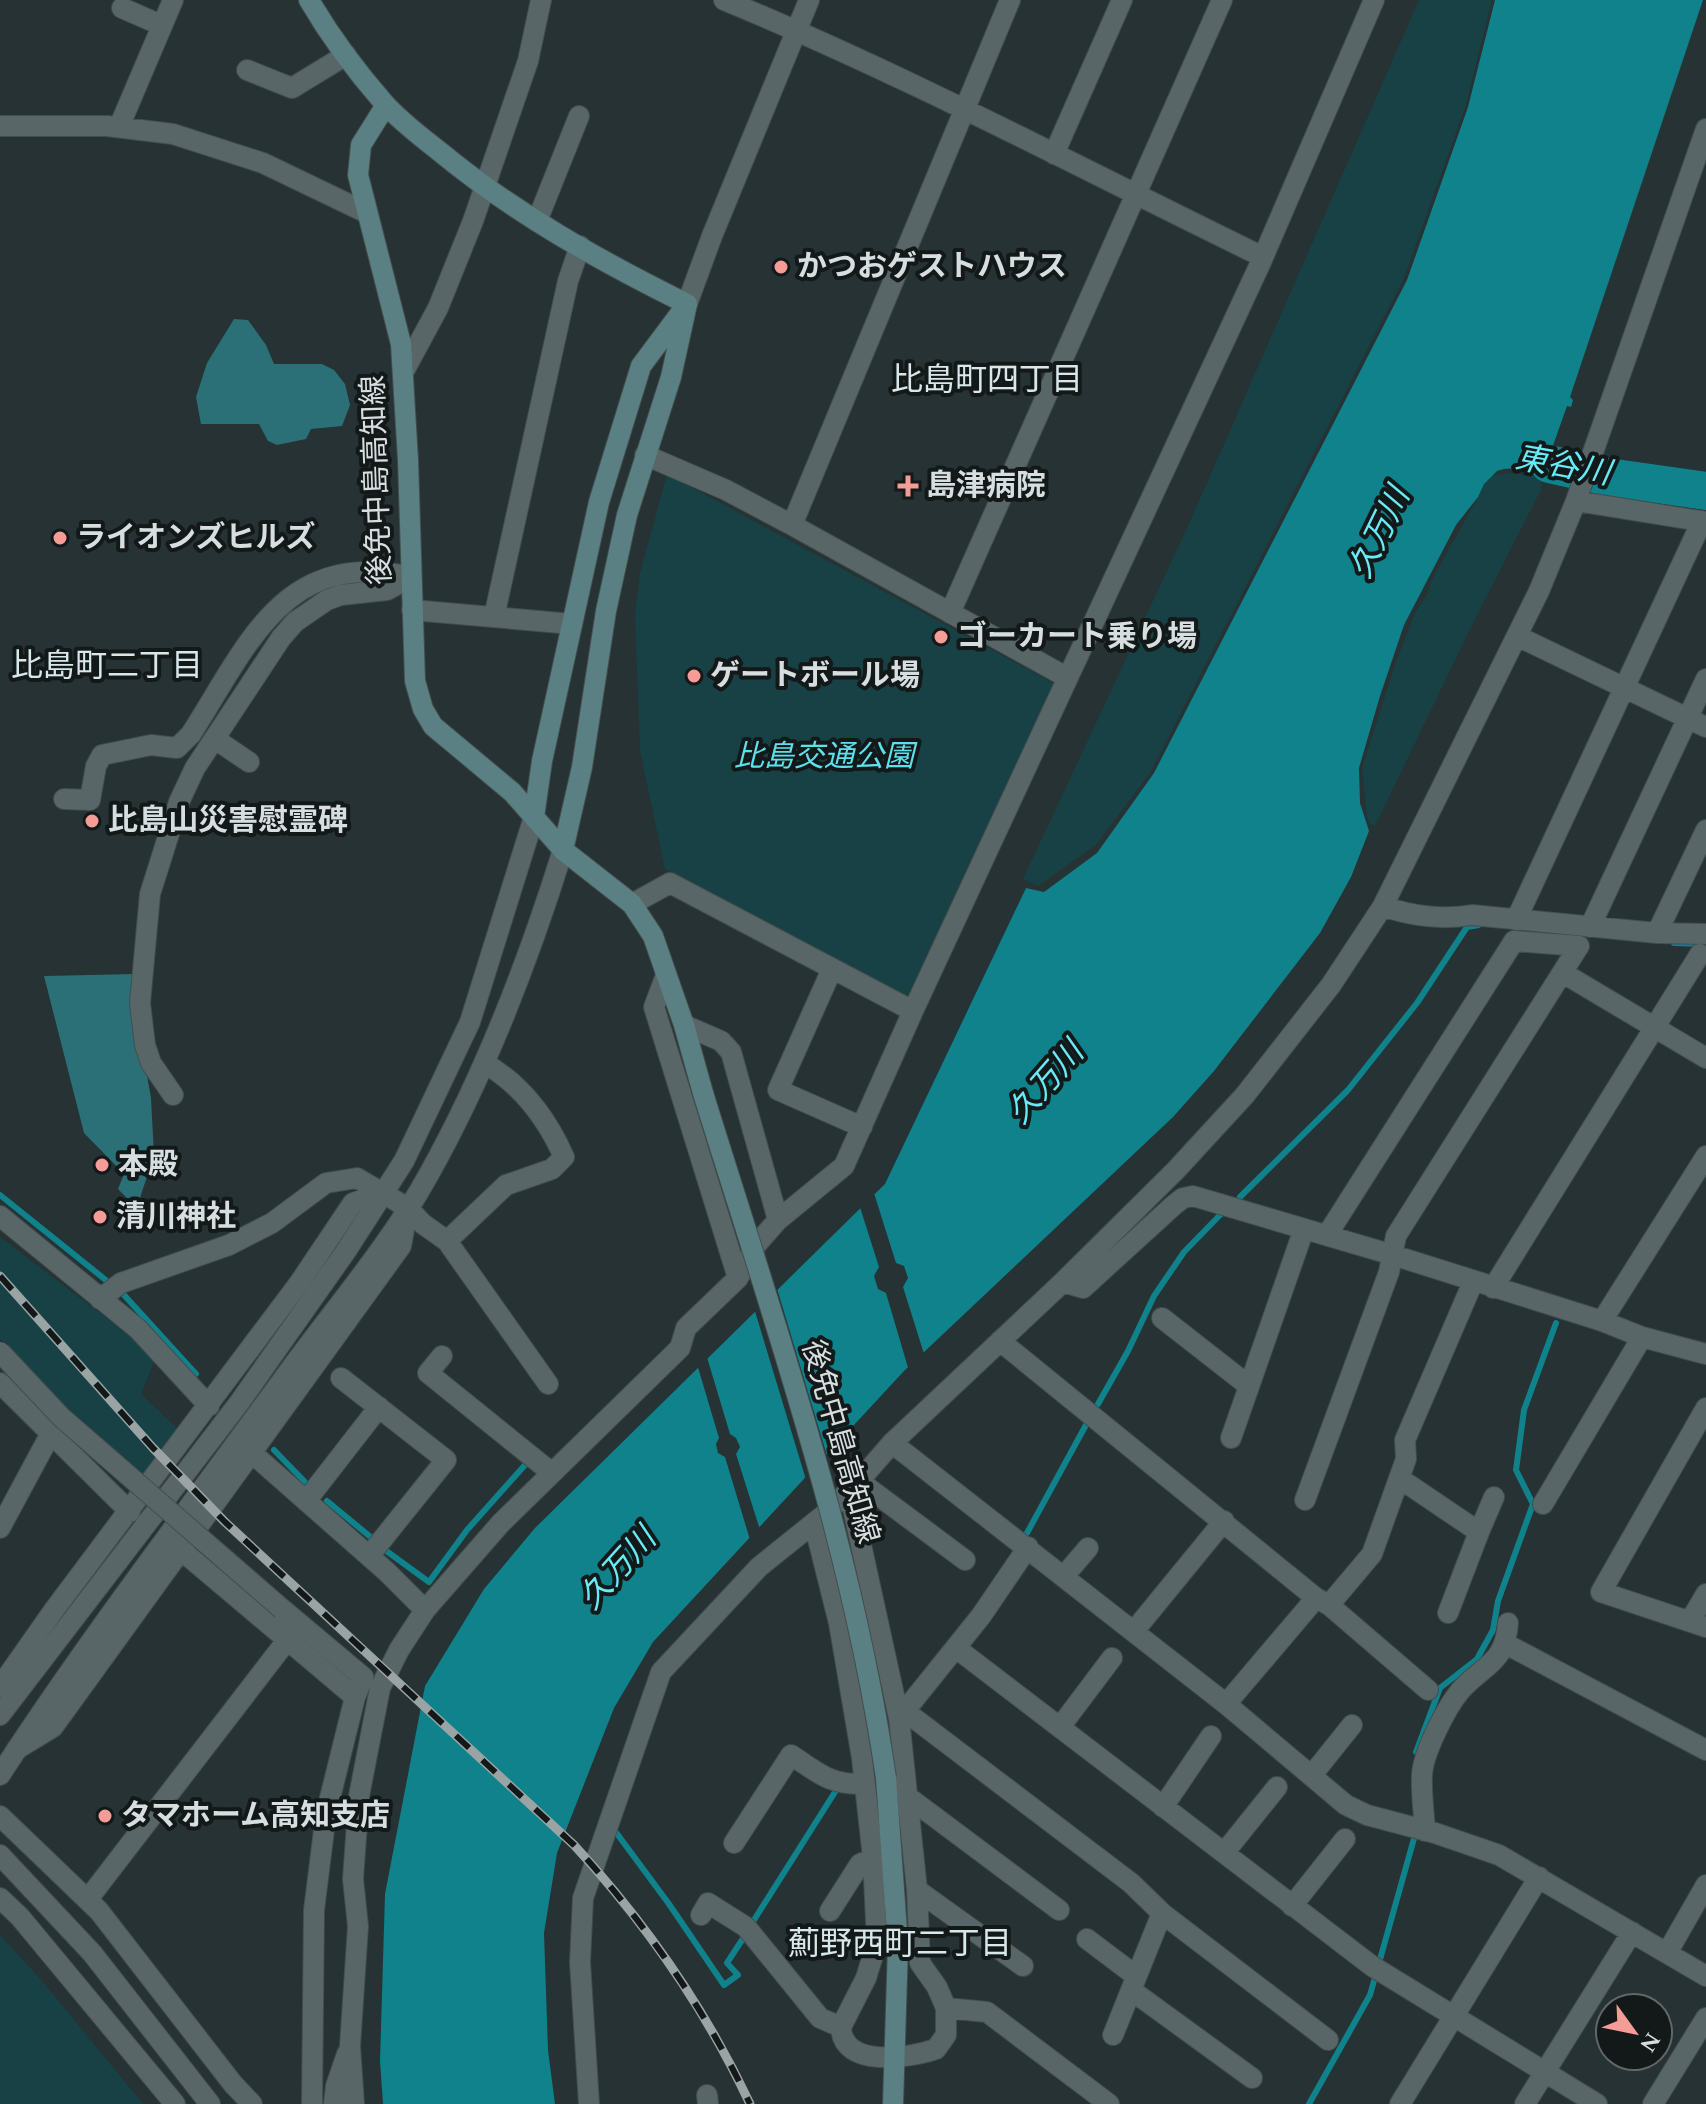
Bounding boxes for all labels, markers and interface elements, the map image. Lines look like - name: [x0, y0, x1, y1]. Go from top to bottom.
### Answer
- place label: かつおゲストハウス: [797, 244, 1067, 290]
- marker: かつおゲストハウス: [772, 258, 790, 276]
- district label: 比島町四丁目: [891, 356, 1083, 405]
- street label: 後免中島高知線: [350, 374, 404, 586]
- water label: 東谷川: [1511, 434, 1617, 499]
- place label: 島津病院: [926, 463, 1046, 509]
- marker: 島津病院: [897, 475, 919, 497]
- water label: 久万川: [1337, 476, 1424, 587]
- place label: ライオンズヒルズ: [76, 515, 315, 561]
- marker: ライオンズヒルズ: [51, 529, 69, 547]
- place label: ゴーカート乗り場: [957, 614, 1197, 660]
- marker: ゴーカート乗り場: [932, 628, 950, 646]
- district label: 比島町二丁目: [11, 642, 203, 691]
- place label: ゲートボール場: [710, 653, 920, 699]
- marker: ゲートボール場: [685, 667, 703, 685]
- park label: 比島交通公園: [734, 734, 918, 780]
- place label: 比島山災害慰霊碑: [108, 798, 348, 844]
- marker: 比島山災害慰霊碑: [83, 812, 101, 830]
- water label: 久万川: [996, 1028, 1098, 1135]
- place label: 本殿: [118, 1142, 178, 1188]
- marker: 本殿: [93, 1156, 111, 1174]
- place label: 清川神社: [116, 1194, 236, 1240]
- marker: 清川神社: [91, 1208, 109, 1226]
- street label: 後免中島高知線: [789, 1335, 891, 1549]
- water label: 久万川: [568, 1515, 670, 1621]
- place label: タマホーム高知支店: [121, 1793, 390, 1839]
- marker: タマホーム高知支店: [96, 1807, 114, 1825]
- district label: 薊野西町二丁目: [788, 1920, 1012, 1969]
- north arrow: [1594, 1992, 1674, 2072]
- text: N: [1631, 2026, 1668, 2059]

